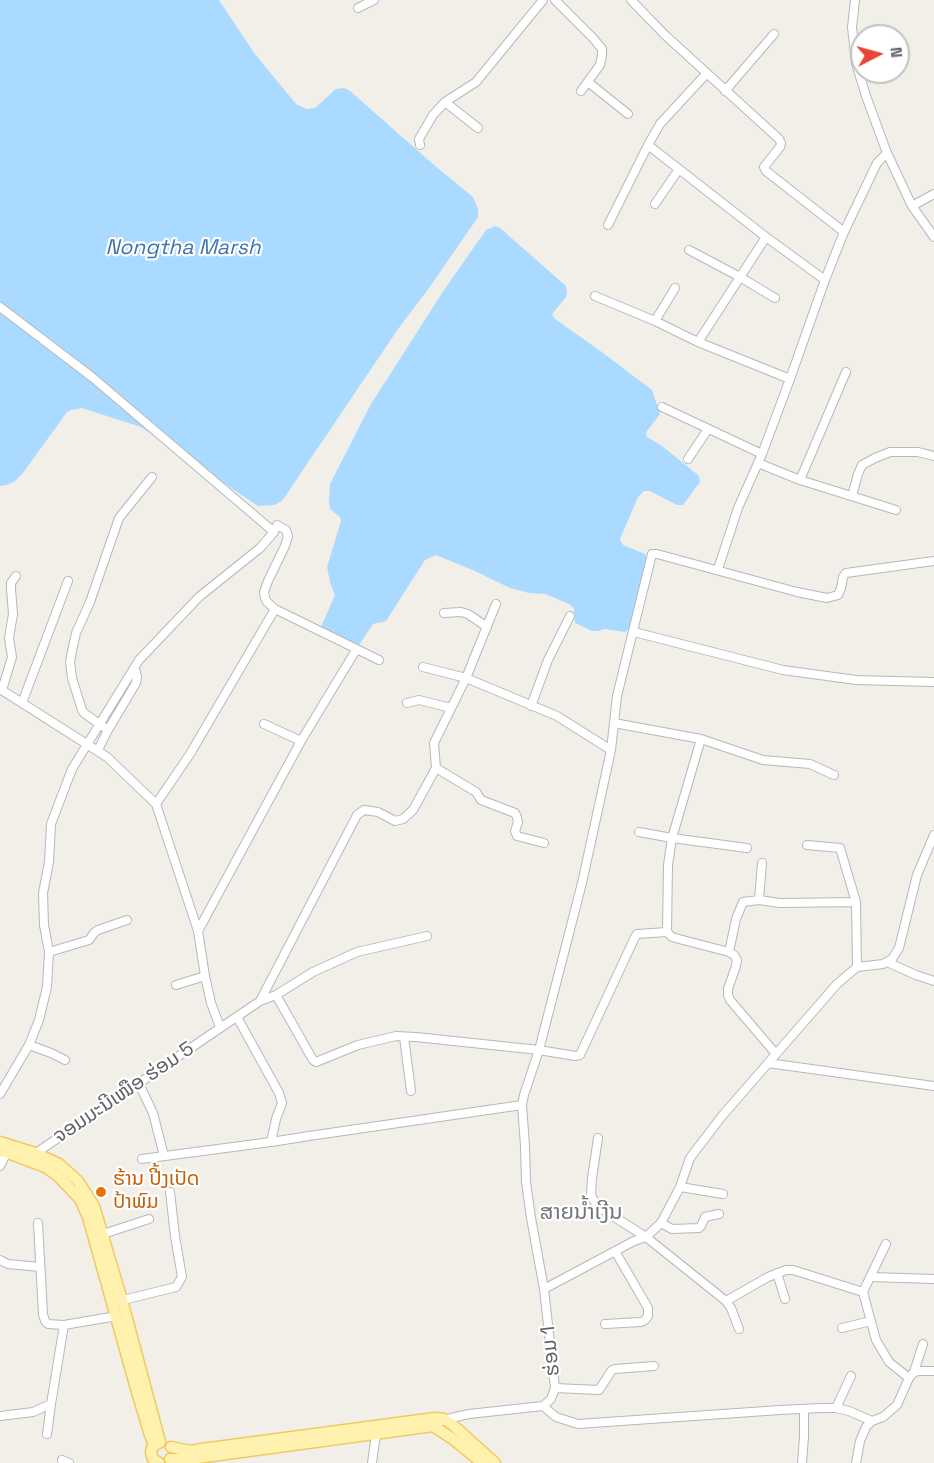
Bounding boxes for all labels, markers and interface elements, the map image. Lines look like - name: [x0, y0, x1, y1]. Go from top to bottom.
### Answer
- north arrow: [850, 24, 910, 84]
- text: N: [885, 46, 907, 59]
- water label: Nongtha Marsh: [105, 235, 261, 261]
- street label: ຈອມມະນີເໜືອ ຮ່ອມ 5: [49, 1037, 199, 1149]
- place label: ຮ້ານ ປີ້ງເປັດ ປ້າພົມ: [113, 1168, 200, 1215]
- marker: ຮ້ານ ປີ້ງເປັດ ປ້າພົມ: [94, 1185, 108, 1199]
- district label: ສາຍນ້ຳເງີນ: [539, 1200, 623, 1226]
- street label: ຮ່ອມ 1: [536, 1325, 566, 1377]

